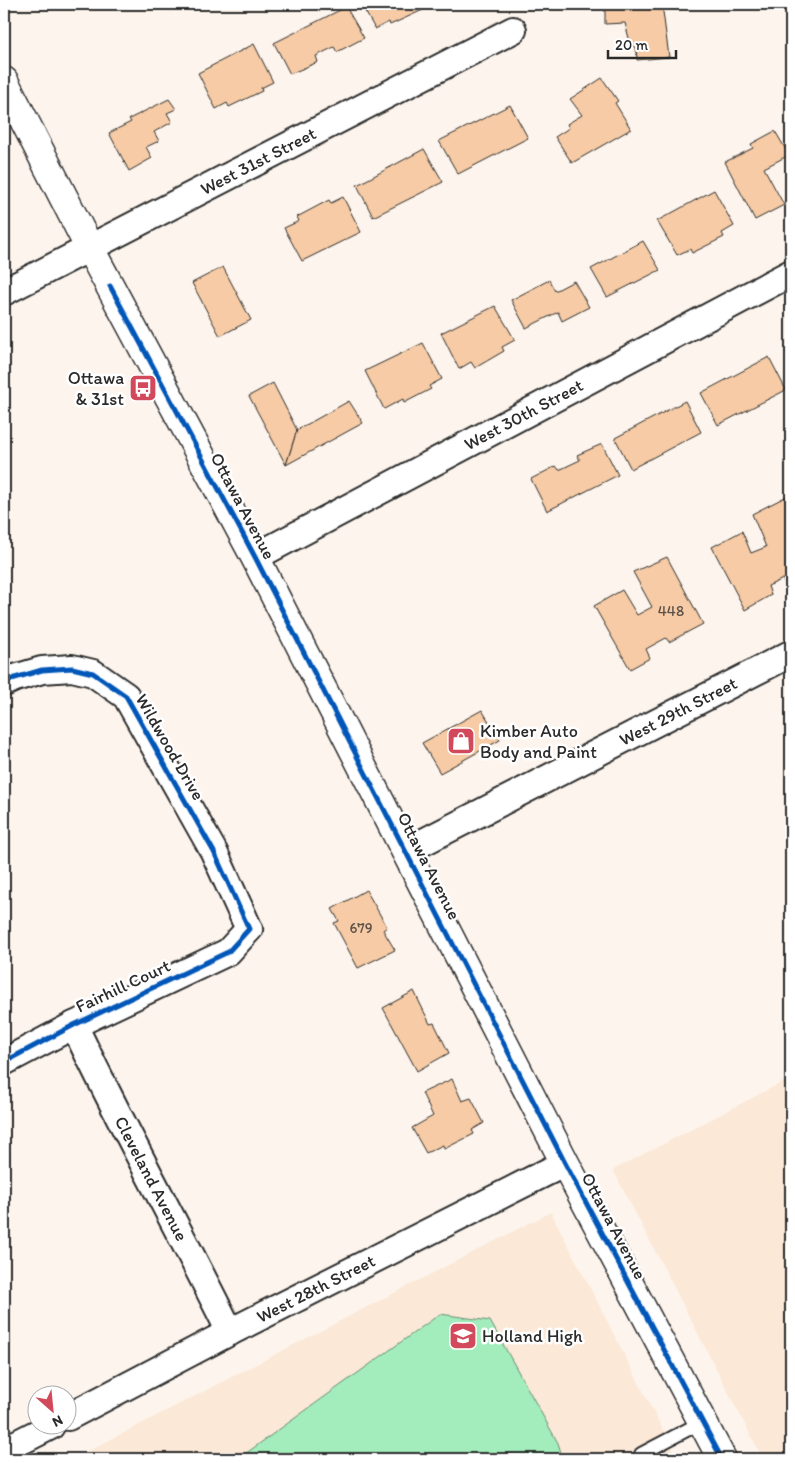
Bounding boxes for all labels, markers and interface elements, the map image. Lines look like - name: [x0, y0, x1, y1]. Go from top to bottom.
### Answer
- scale bar: [608, 28, 675, 60]
- text: 20 m: [615, 36, 649, 54]
- street label: West 31st Street: [197, 122, 320, 200]
- place label: Ottawa & 31st: [68, 367, 124, 410]
- bus stop icon: Ottawa & 31st: [128, 373, 158, 403]
- street label: West 30th Street: [460, 374, 587, 455]
- street label: Ottawa Avenue: [206, 449, 280, 563]
- house number: 448: [658, 602, 684, 620]
- street label: West 29th Street: [616, 672, 741, 751]
- street label: Wildwood Drive: [131, 690, 209, 804]
- place label: Kimber Auto Body and Paint: [480, 720, 597, 763]
- shop icon: Kimber Auto Body and Paint: [446, 726, 476, 756]
- street label: Ottawa Avenue: [392, 809, 466, 923]
- house number: 679: [349, 919, 373, 937]
- street label: Fairhill Court: [72, 954, 174, 1018]
- street label: Cleveland Avenue: [110, 1113, 193, 1245]
- street label: Ottawa Avenue: [577, 1169, 651, 1283]
- street label: West 28th Street: [253, 1250, 379, 1328]
- school or university icon: Holland High: [448, 1321, 478, 1351]
- place label: Holland High: [482, 1325, 583, 1347]
- north arrow: [28, 1386, 78, 1436]
- text: N: [50, 1411, 66, 1431]

